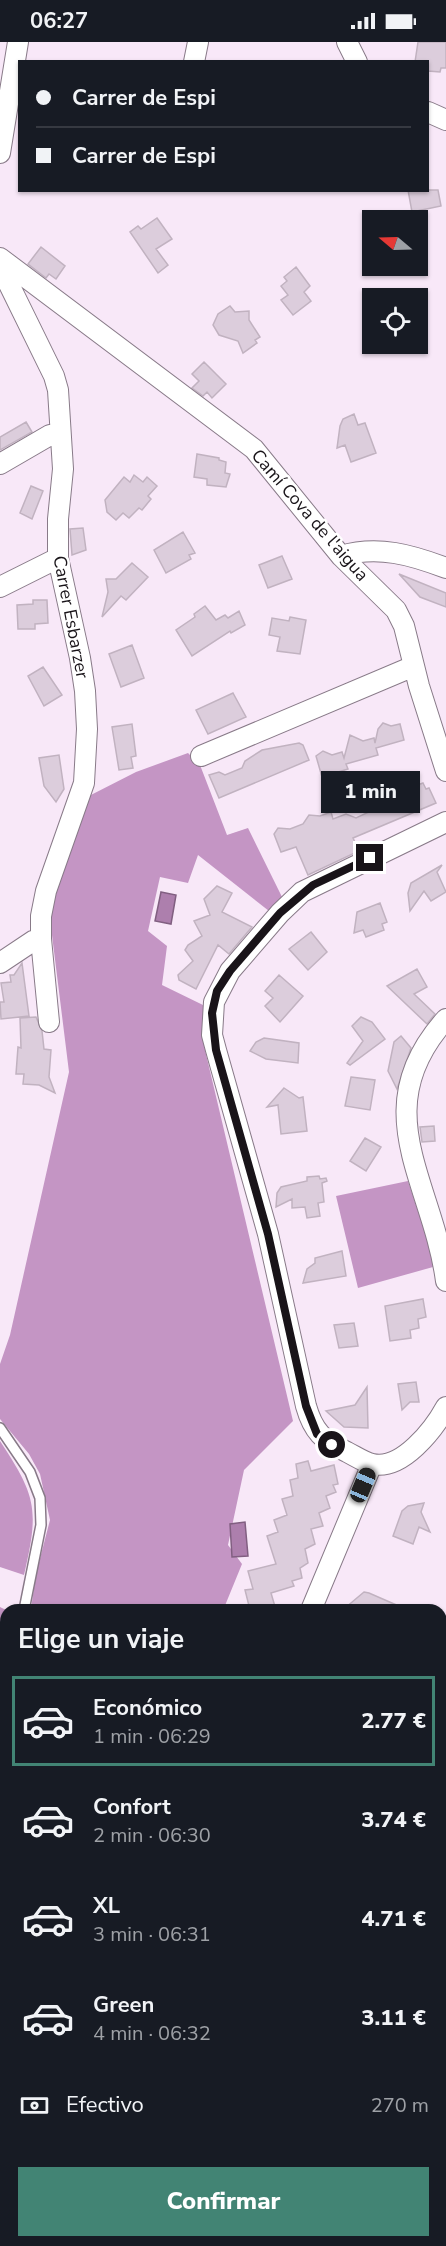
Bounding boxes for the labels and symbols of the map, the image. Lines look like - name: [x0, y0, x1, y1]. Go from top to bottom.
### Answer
- north arrow: [362, 210, 428, 276]
- street label: Camí Cova de l'aigua: [246, 444, 374, 586]
- street label: Carrer Esbarzer: [47, 554, 95, 681]
- callout: 1 min: [320, 771, 419, 813]
- route end: [356, 844, 383, 871]
- route start: [318, 1431, 345, 1458]
- car: [348, 1465, 378, 1505]

